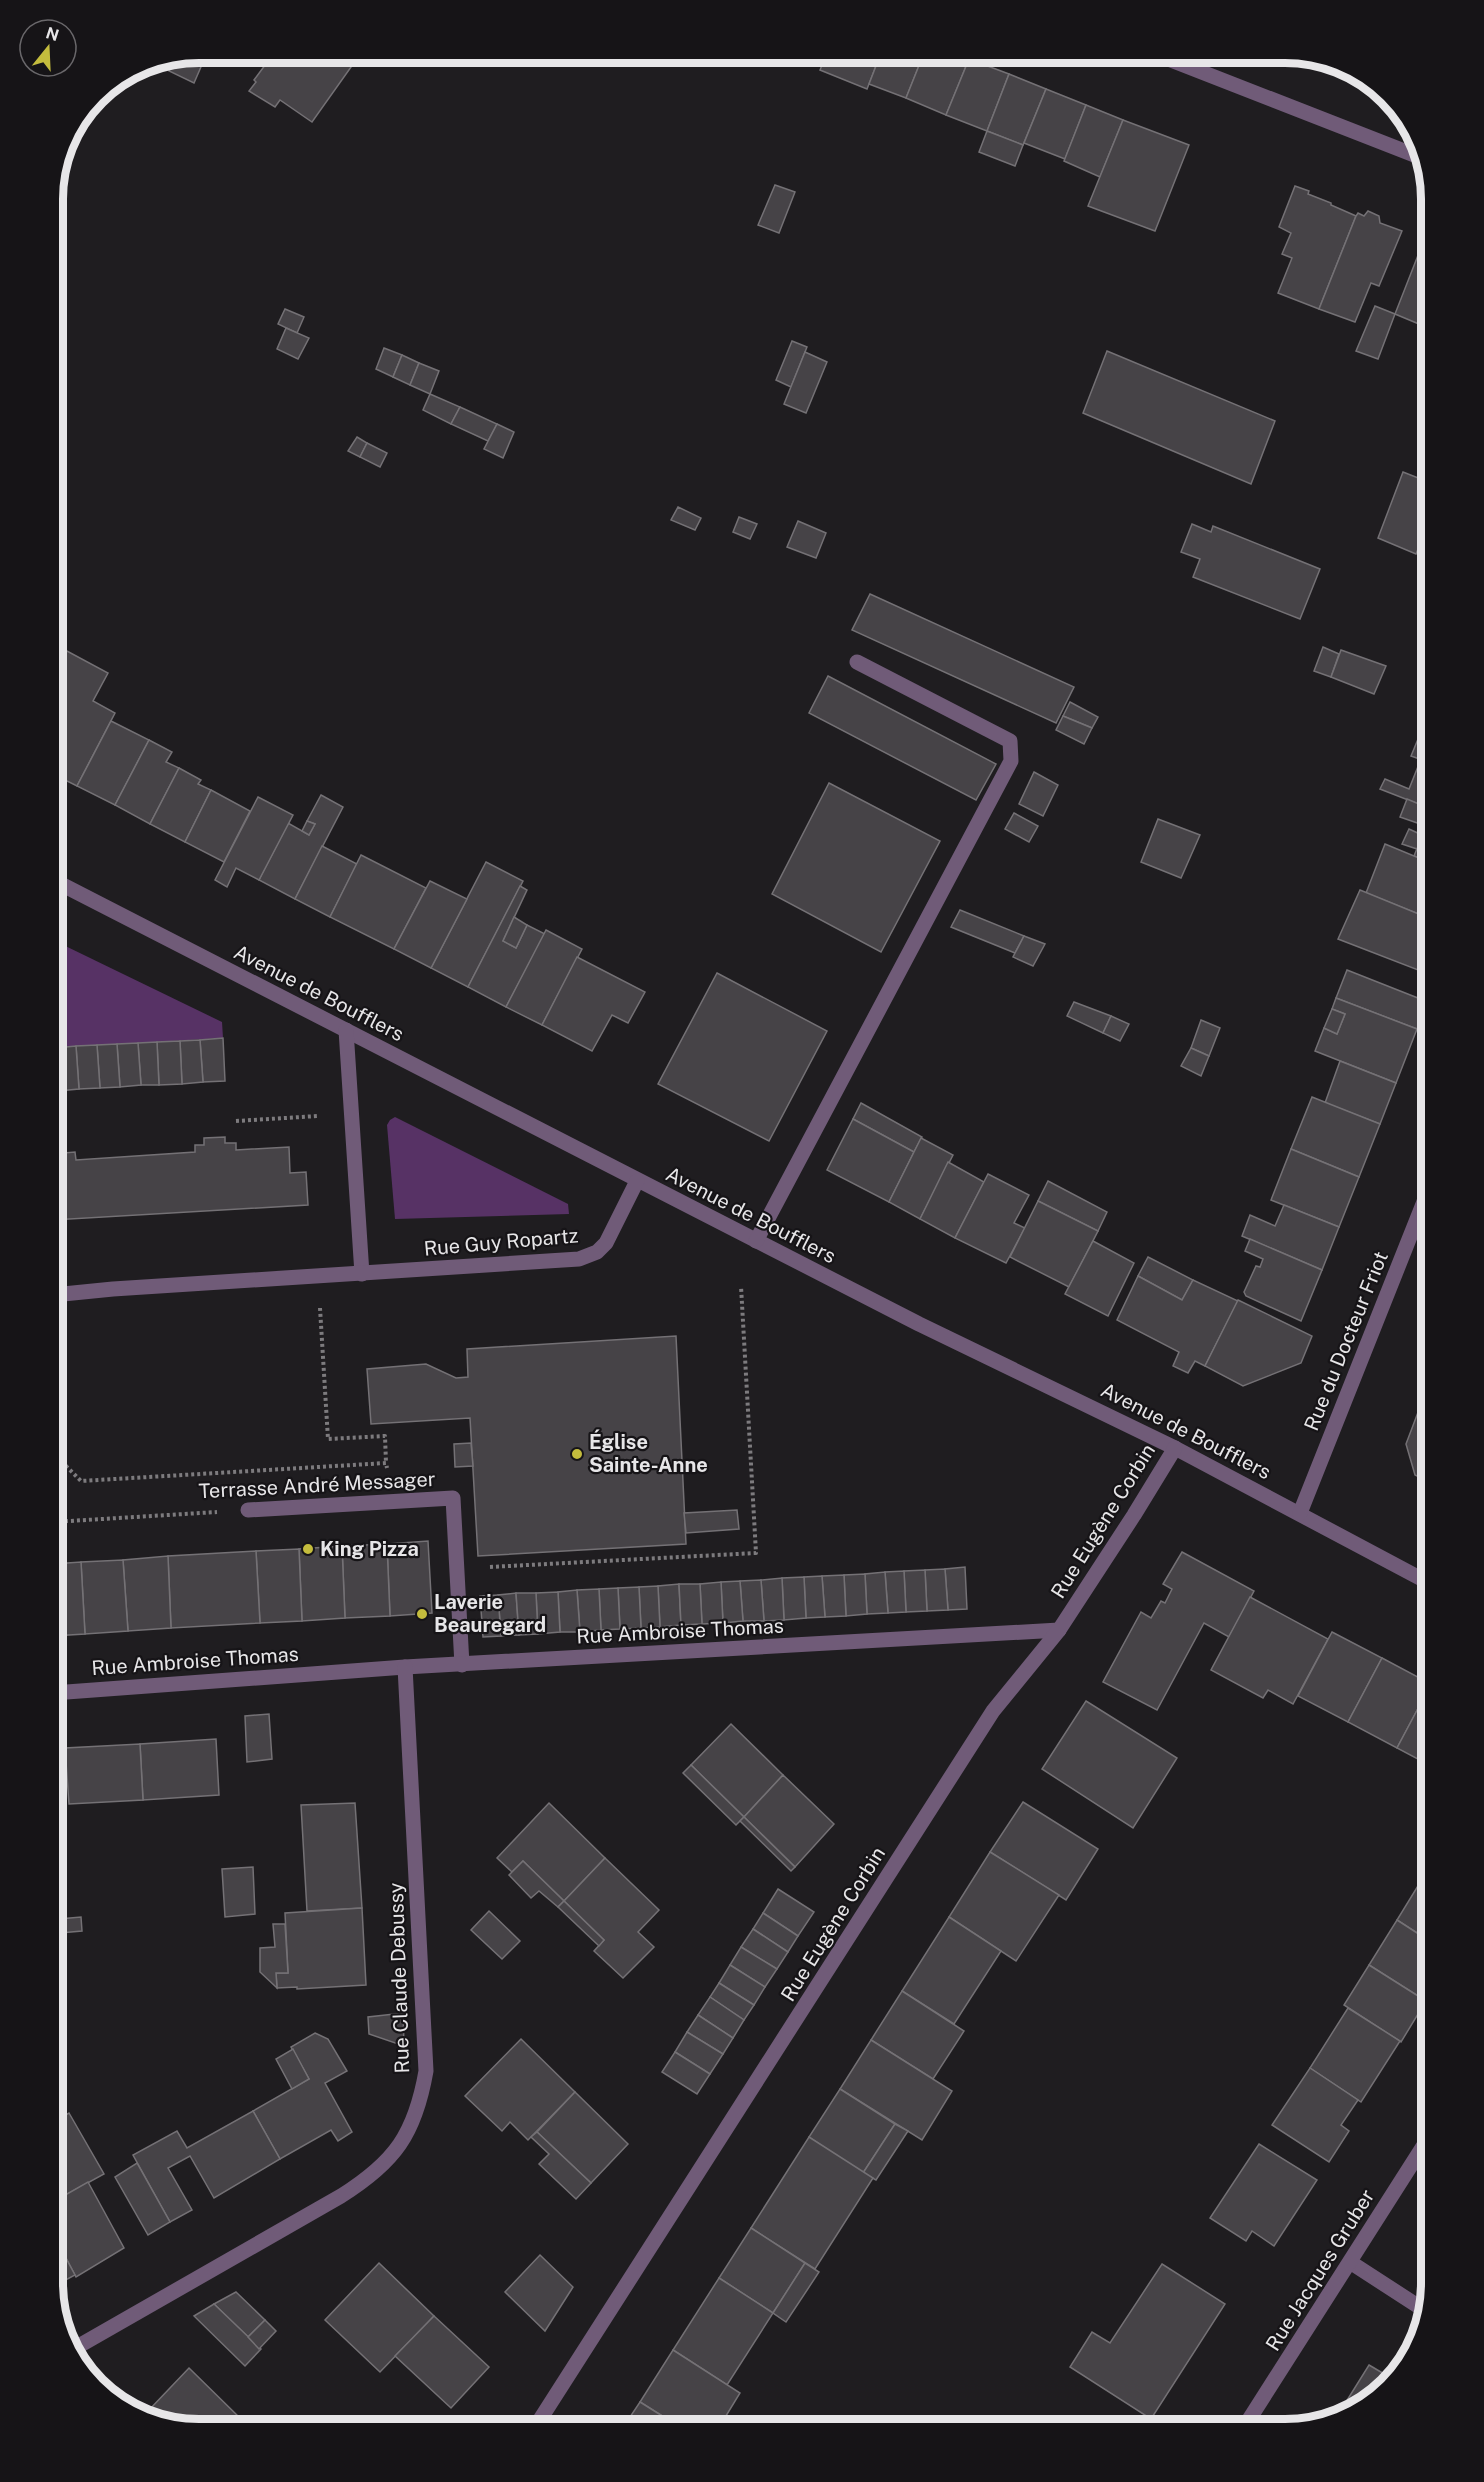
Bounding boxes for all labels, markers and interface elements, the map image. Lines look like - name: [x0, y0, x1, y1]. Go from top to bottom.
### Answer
- north arrow: [18, 18, 78, 78]
- text: N: [44, 23, 61, 45]
- street label: Avenue de Boufflers: [230, 940, 408, 1046]
- street label: Avenue de Boufflers: [662, 1162, 840, 1268]
- street label: Rue Guy Ropartz: [423, 1223, 579, 1261]
- street label: Rue du Docteur Friot: [1299, 1248, 1393, 1434]
- street label: Avenue de Boufflers: [1097, 1378, 1275, 1484]
- place label: Église Sainte-Anne: [589, 1429, 708, 1477]
- street label: Rue Eugène Corbin: [1046, 1439, 1160, 1603]
- marker: Église Sainte-Anne: [570, 1447, 584, 1461]
- street label: Terrasse André Messager: [198, 1467, 436, 1503]
- place label: King Pizza: [320, 1537, 419, 1561]
- marker: King Pizza: [301, 1542, 315, 1556]
- place label: Laverie Beauregard: [434, 1590, 546, 1637]
- marker: Laverie Beauregard: [415, 1607, 429, 1621]
- street label: Rue Ambroise Thomas: [576, 1614, 784, 1648]
- street label: Rue Ambroise Thomas: [91, 1642, 299, 1680]
- street label: Rue Eugène Corbin: [776, 1842, 890, 2006]
- street label: Rue Claude Debussy: [384, 1882, 414, 2074]
- street label: Rue Jacques Gruber: [1261, 2185, 1379, 2355]

